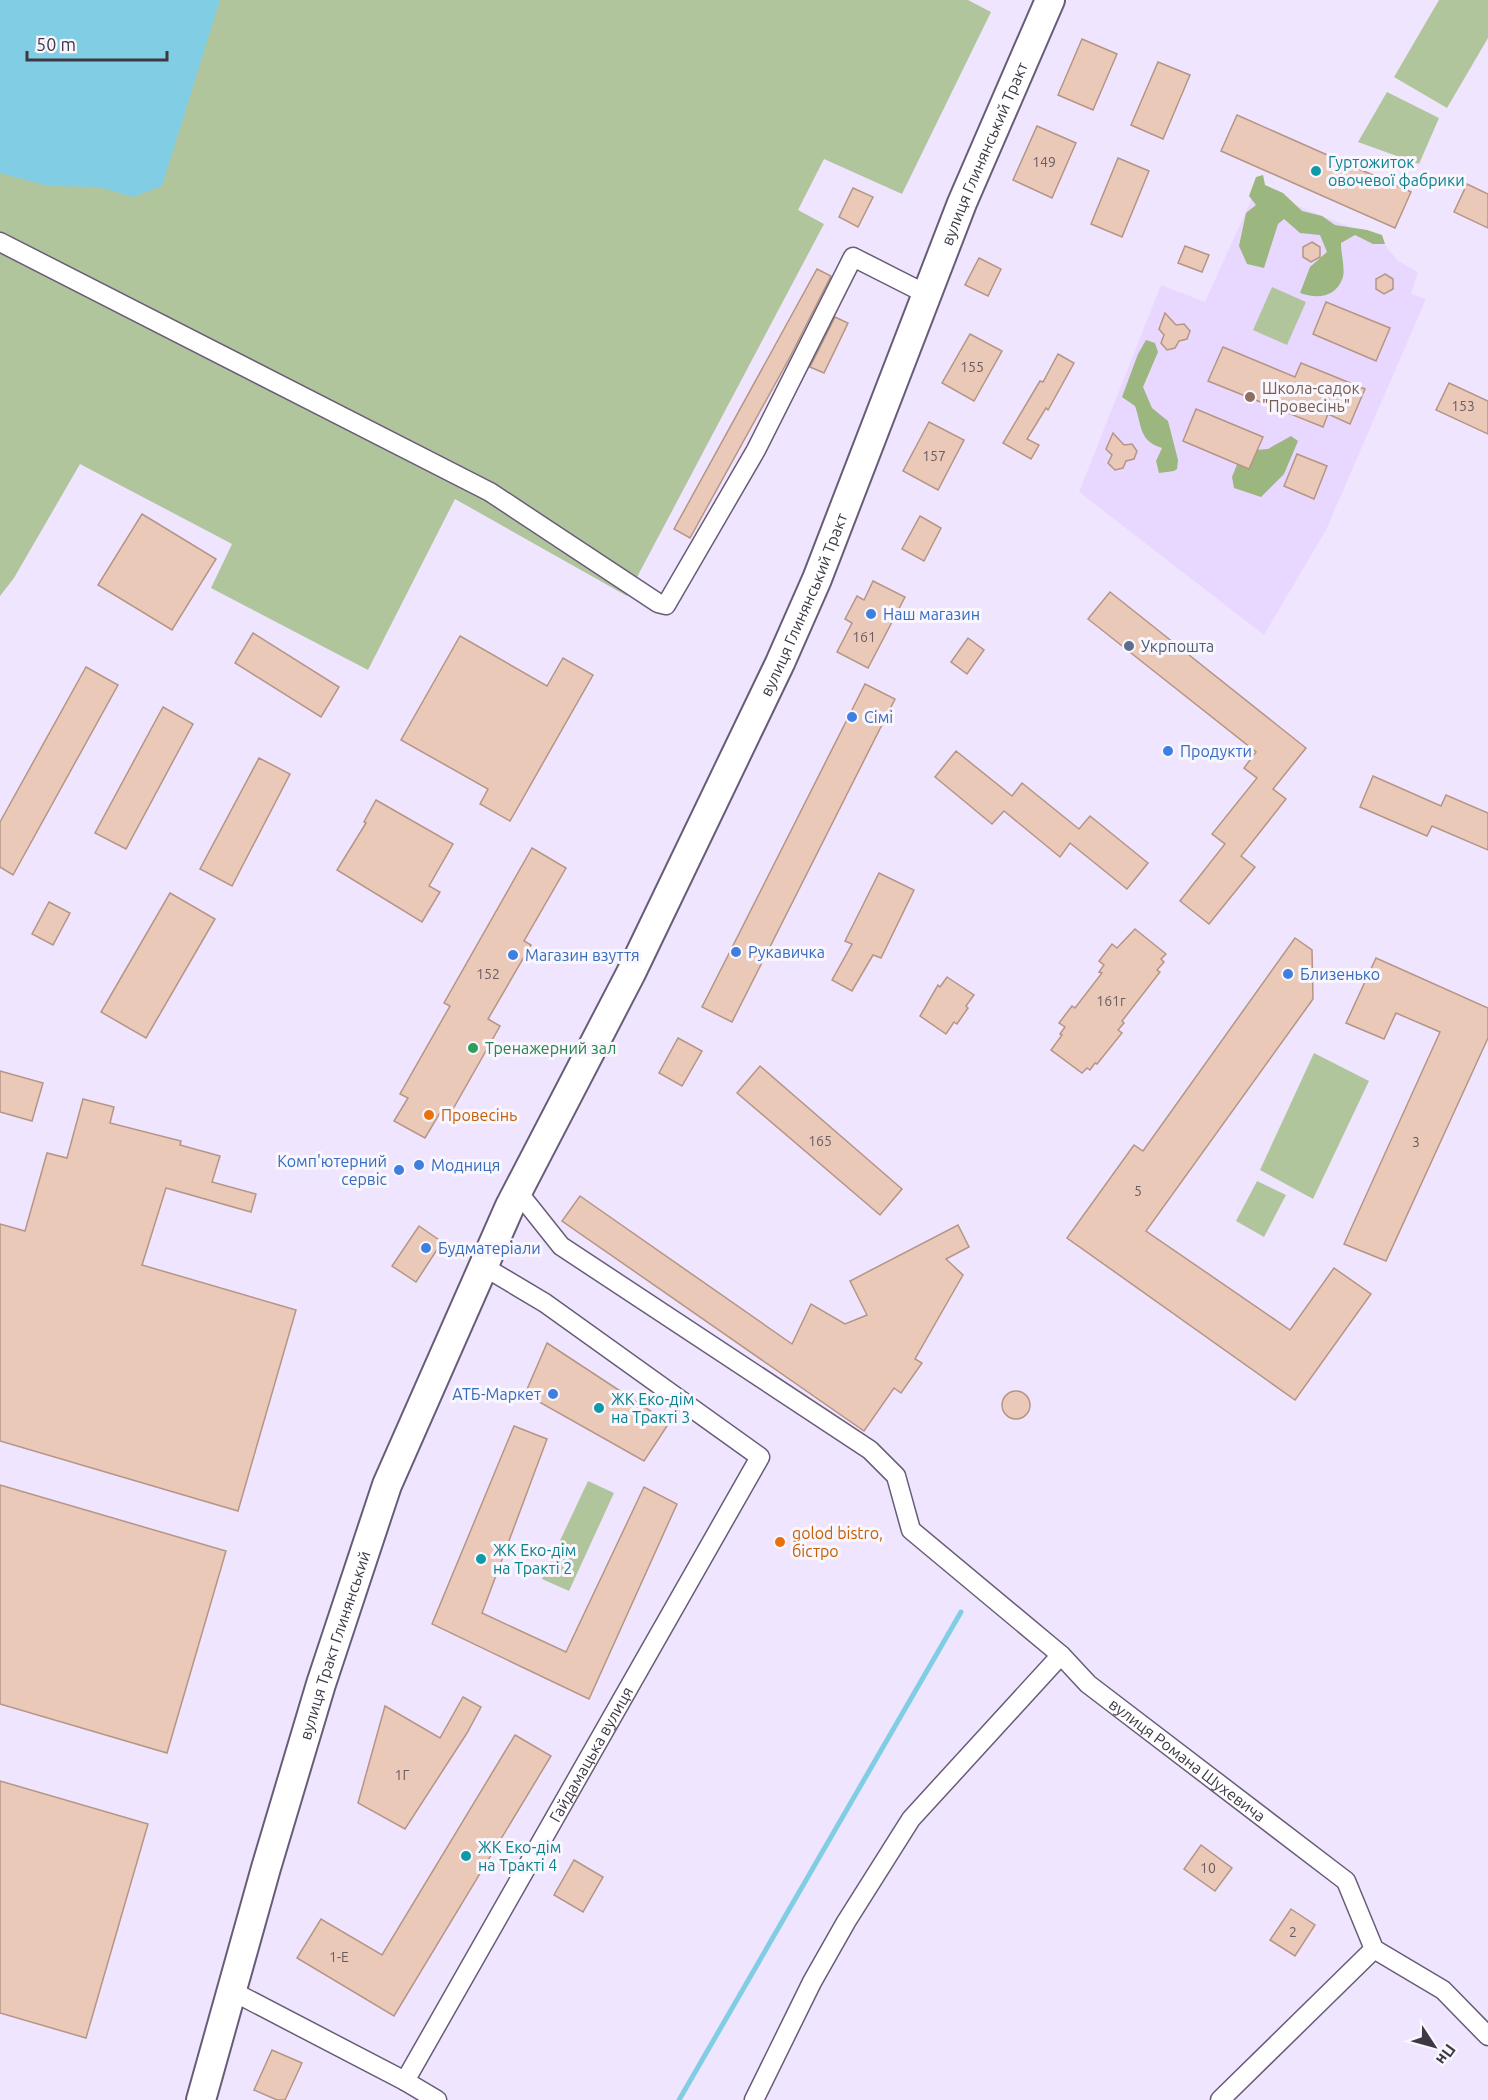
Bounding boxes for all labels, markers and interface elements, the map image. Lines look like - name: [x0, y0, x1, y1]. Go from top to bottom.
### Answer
- scale bar: [27, 24, 166, 62]
- text: 50 m: [36, 34, 76, 54]
- street label: вулиця Глинянський Тракт: [938, 59, 1031, 248]
- place label: Гуртожиток овочевої фабрики: [1328, 153, 1465, 189]
- house number: 149: [1032, 154, 1056, 170]
- marker: Гуртожиток овочевої фабрики: [1309, 164, 1323, 178]
- house number: 155: [960, 359, 984, 375]
- place label: Школа-садок "Провесінь": [1262, 379, 1360, 415]
- marker: Школа-садок "Провесінь": [1243, 390, 1257, 404]
- house number: 153: [1451, 398, 1475, 414]
- house number: 157: [922, 448, 946, 464]
- street label: вулиця Глинянський Тракт: [756, 511, 851, 699]
- place label: Наш магазин: [883, 605, 980, 623]
- marker: Наш магазин: [864, 607, 878, 621]
- house number: 161: [852, 629, 876, 645]
- place label: Укрпошта: [1141, 637, 1214, 655]
- marker: Укрпошта: [1122, 639, 1136, 653]
- place label: Сімі: [864, 708, 893, 726]
- marker: Сімі: [845, 710, 859, 724]
- place label: Продукти: [1180, 742, 1252, 760]
- marker: Продукти: [1161, 744, 1175, 758]
- place label: Рукавичка: [748, 943, 825, 961]
- marker: Рукавичка: [729, 945, 743, 959]
- place label: Магазин взуття: [525, 946, 640, 964]
- marker: Магазин взуття: [506, 948, 520, 962]
- place label: Близенько: [1300, 965, 1380, 983]
- house number: 152: [476, 966, 500, 982]
- marker: Близенько: [1281, 967, 1295, 981]
- house number: 161г: [1096, 993, 1126, 1009]
- place label: Тренажерний зал: [485, 1039, 616, 1057]
- marker: Тренажерний зал: [466, 1041, 480, 1055]
- place label: Провесінь: [441, 1106, 517, 1124]
- marker: Провесінь: [422, 1108, 436, 1122]
- house number: 165: [808, 1133, 832, 1149]
- house number: 3: [1412, 1134, 1420, 1150]
- place label: Комп'ютерний сервіс: [277, 1152, 388, 1188]
- place label: Модниця: [431, 1156, 500, 1174]
- marker: Модниця: [412, 1158, 426, 1172]
- marker: Комп'ютерний сервіс: [392, 1163, 406, 1177]
- house number: 5: [1134, 1183, 1142, 1199]
- place label: Будматеріали: [438, 1239, 541, 1257]
- marker: Будматеріали: [419, 1241, 433, 1255]
- place label: АТБ-Маркет: [452, 1385, 541, 1403]
- marker: АТБ-Маркет: [546, 1387, 560, 1401]
- place label: ЖК Еко-дім на Тракті 3: [611, 1390, 694, 1426]
- marker: ЖК Еко-дім на Тракті 3: [592, 1401, 606, 1415]
- place label: golod bistro, бістро: [792, 1524, 883, 1560]
- marker: golod bistro, бістро: [773, 1535, 787, 1549]
- place label: ЖК Еко-дім на Тракті 2: [493, 1541, 576, 1577]
- street label: вулиця Тракт Глинянський: [296, 1549, 374, 1742]
- marker: ЖК Еко-дім на Тракті 2: [474, 1552, 488, 1566]
- street label: Гайдамацька вулиця: [545, 1683, 636, 1825]
- street label: вулиця Романа Шухевича: [1106, 1694, 1269, 1825]
- house number: 1Г: [395, 1767, 409, 1783]
- place label: ЖК Еко-дім на Тракті 4: [478, 1838, 561, 1874]
- marker: ЖК Еко-дім на Тракті 4: [459, 1849, 473, 1863]
- house number: 10: [1200, 1860, 1216, 1876]
- house number: 2: [1289, 1924, 1297, 1940]
- house number: 1-Е: [329, 1949, 349, 1965]
- north arrow: [1404, 2016, 1464, 2076]
- text: Пн: [1433, 2041, 1460, 2069]

